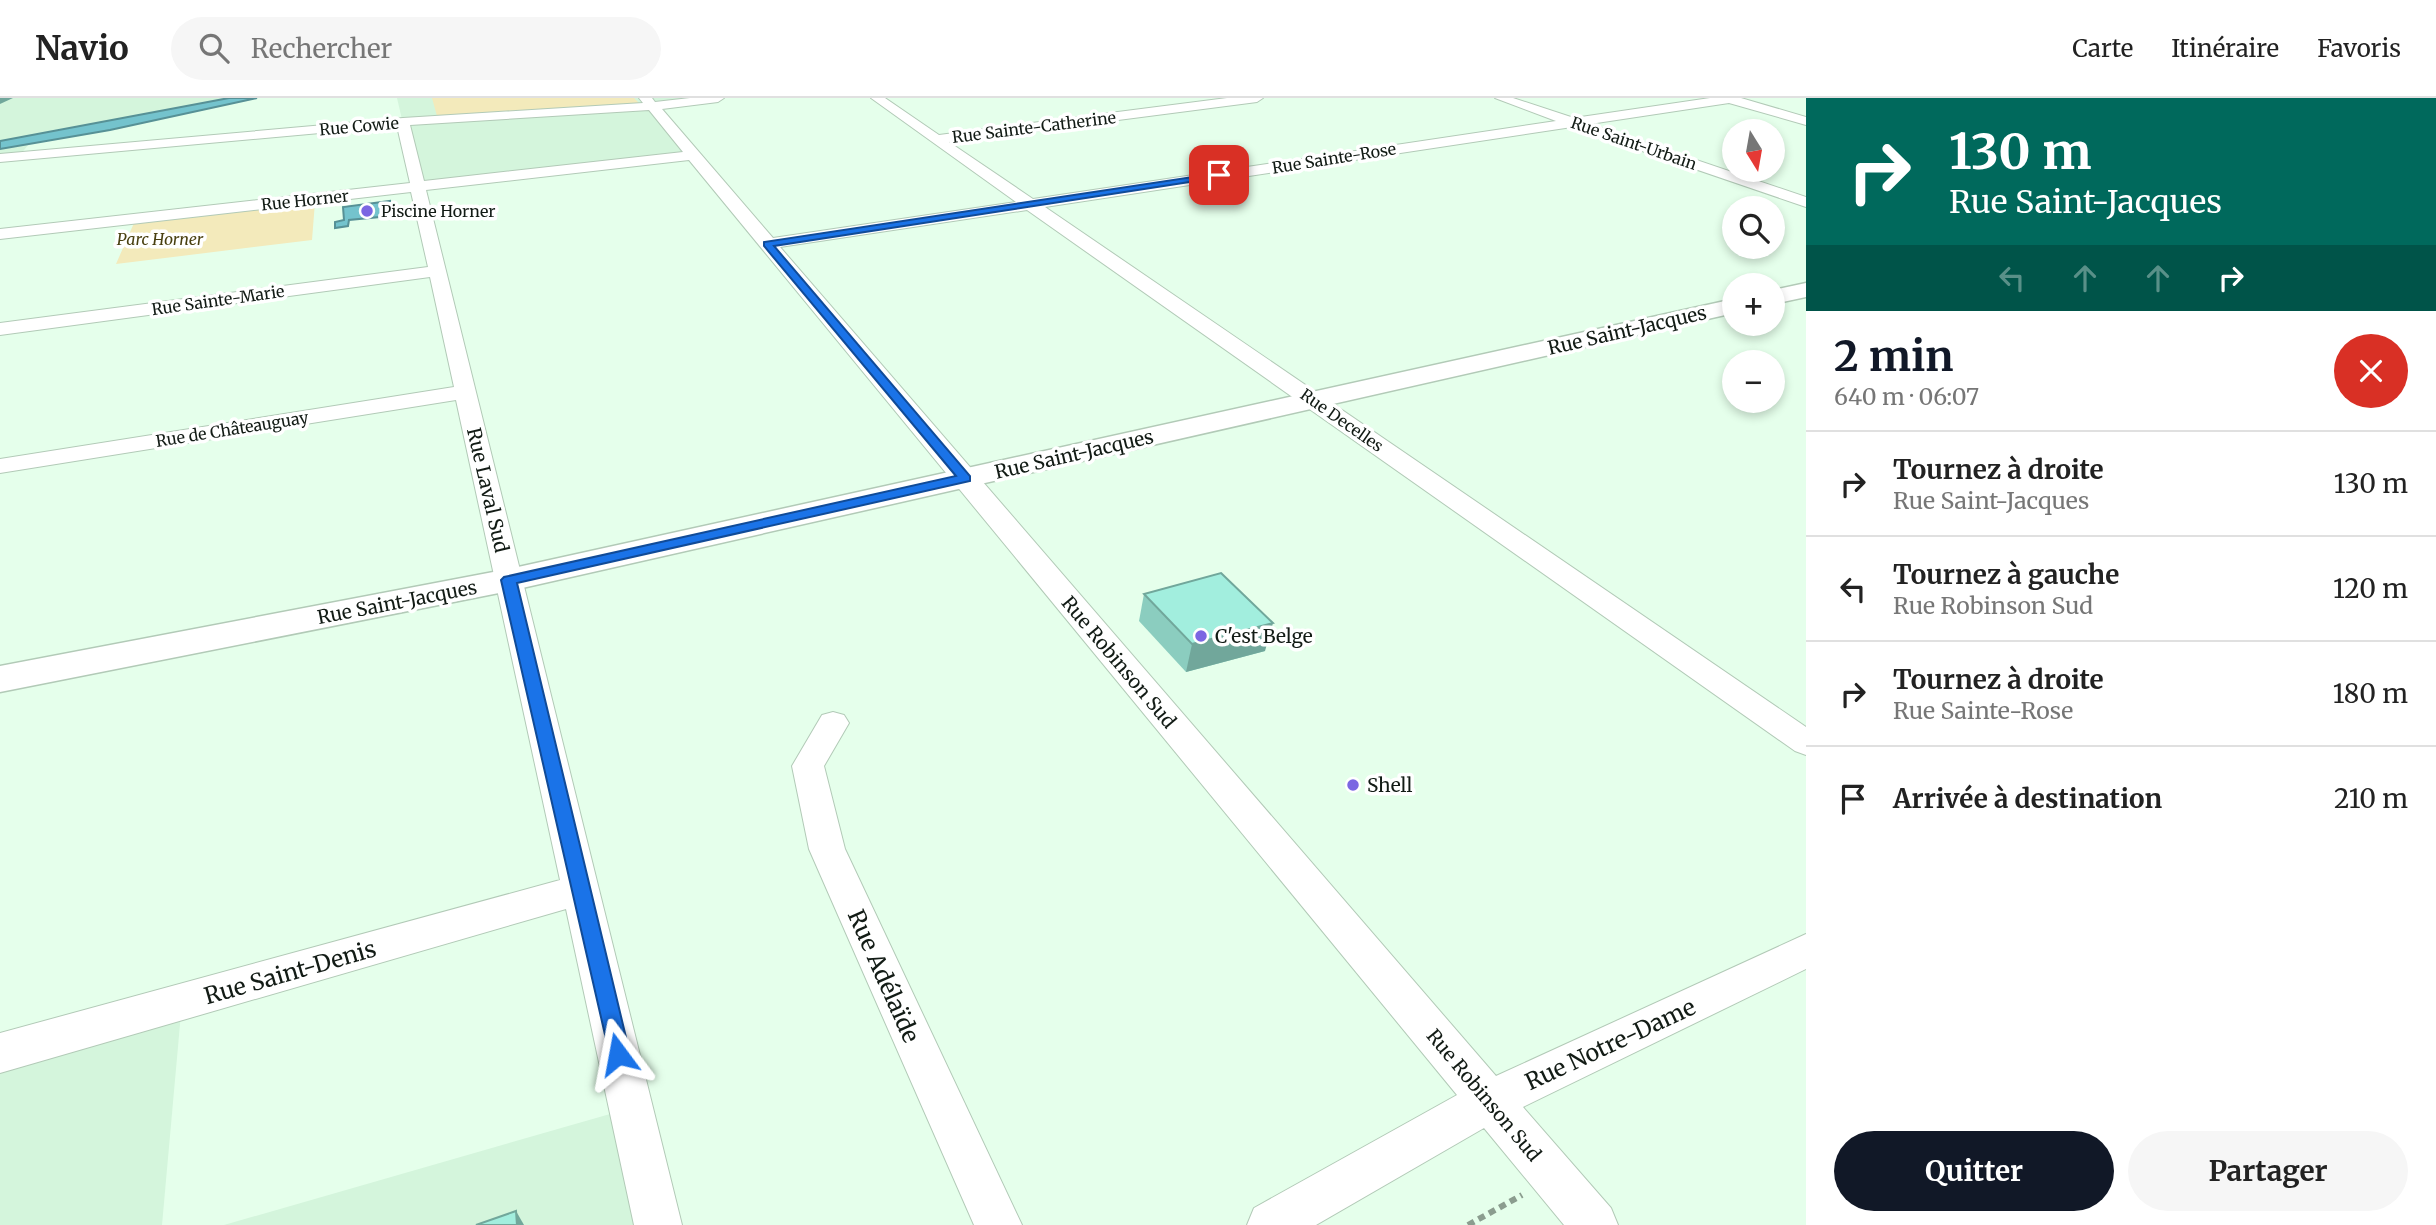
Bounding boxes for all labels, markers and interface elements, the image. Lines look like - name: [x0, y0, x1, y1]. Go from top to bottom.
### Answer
- search box: [171, 17, 661, 80]
- text: Navio: [35, 28, 129, 69]
- icon: search: [195, 29, 233, 67]
- text: Rechercher: [251, 32, 392, 65]
- text: Carte: [2072, 33, 2133, 64]
- text: Itinéraire: [2171, 33, 2279, 64]
- text: Favoris: [2317, 33, 2401, 64]
- street label: Rue Sainte-Catherine: [951, 107, 1117, 147]
- street label: Rue Saint-Urbain: [1568, 112, 1700, 174]
- street label: Rue Cowie: [318, 113, 400, 139]
- north arrow: [1722, 119, 1785, 182]
- map controls: [1722, 119, 1785, 413]
- text: 130 m: [1949, 121, 2092, 182]
- icon: right: [1834, 126, 1925, 217]
- street label: Rue Sainte-Rose: [1271, 138, 1397, 178]
- pin: [1189, 145, 1249, 205]
- icon: arrive: [1200, 156, 1238, 194]
- text: Rue Saint-Jacques: [1949, 182, 2222, 222]
- street label: Rue Horner: [260, 185, 350, 215]
- button: search: [1722, 196, 1785, 259]
- place label: Piscine Horner: [381, 201, 495, 221]
- marker: Piscine Horner: [359, 203, 375, 219]
- park label: Parc Horner: [117, 229, 204, 249]
- icon: left: [1993, 259, 2031, 297]
- icon: ahead: [2066, 259, 2104, 297]
- icon: ahead: [2139, 259, 2177, 297]
- icon: right: [2212, 259, 2250, 297]
- button: +: [1722, 273, 1785, 336]
- street label: Rue Sainte-Marie: [150, 281, 286, 319]
- street label: Rue Saint-Jacques: [1545, 300, 1709, 360]
- text: 2 min: [1834, 330, 1954, 382]
- button: close: [2334, 334, 2408, 408]
- button: −: [1722, 350, 1785, 413]
- text: 640 m · 06:07: [1834, 382, 1979, 411]
- street label: Rue Decelles: [1297, 384, 1387, 456]
- street label: Rue de Châteauguay: [154, 407, 310, 451]
- street label: Rue Saint-Jacques: [992, 424, 1156, 484]
- street label: Rue Laval Sud: [462, 425, 514, 555]
- text: Tournez à droite: [1893, 453, 2104, 486]
- icon: right: [1834, 465, 1872, 503]
- text: 130 m: [2334, 467, 2408, 500]
- text: Rue Saint-Jacques: [1893, 486, 2089, 515]
- text: Tournez à gauche: [1893, 558, 2119, 591]
- icon: left: [1834, 570, 1872, 608]
- text: 120 m: [2333, 572, 2408, 605]
- street label: Rue Saint-Jacques: [315, 575, 479, 629]
- street label: Rue Robinson Sud: [1057, 591, 1181, 733]
- text: Rue Robinson Sud: [1893, 591, 2093, 620]
- place label: C'est Belge: [1215, 624, 1313, 648]
- marker: C'est Belge: [1193, 628, 1209, 644]
- text: Tournez à droite: [1893, 663, 2104, 696]
- icon: right: [1834, 675, 1872, 713]
- text: 180 m: [2333, 677, 2408, 710]
- text: Rue Sainte-Rose: [1893, 696, 2073, 725]
- place label: Shell: [1367, 773, 1412, 797]
- marker: Shell: [1345, 777, 1361, 793]
- icon: arrive: [1834, 780, 1872, 818]
- text: Arrivée à destination: [1893, 782, 2162, 815]
- text: 210 m: [2334, 782, 2408, 815]
- street label: Rue Adélaïde: [842, 905, 926, 1047]
- street label: Rue Saint-Denis: [201, 934, 379, 1010]
- street label: Rue Notre-Dame: [1520, 992, 1700, 1096]
- position arrow: [581, 1017, 655, 1091]
- street label: Rue Robinson Sud: [1422, 1024, 1546, 1166]
- button: Quitter: [1834, 1131, 2114, 1211]
- button: Partager: [2128, 1131, 2408, 1211]

